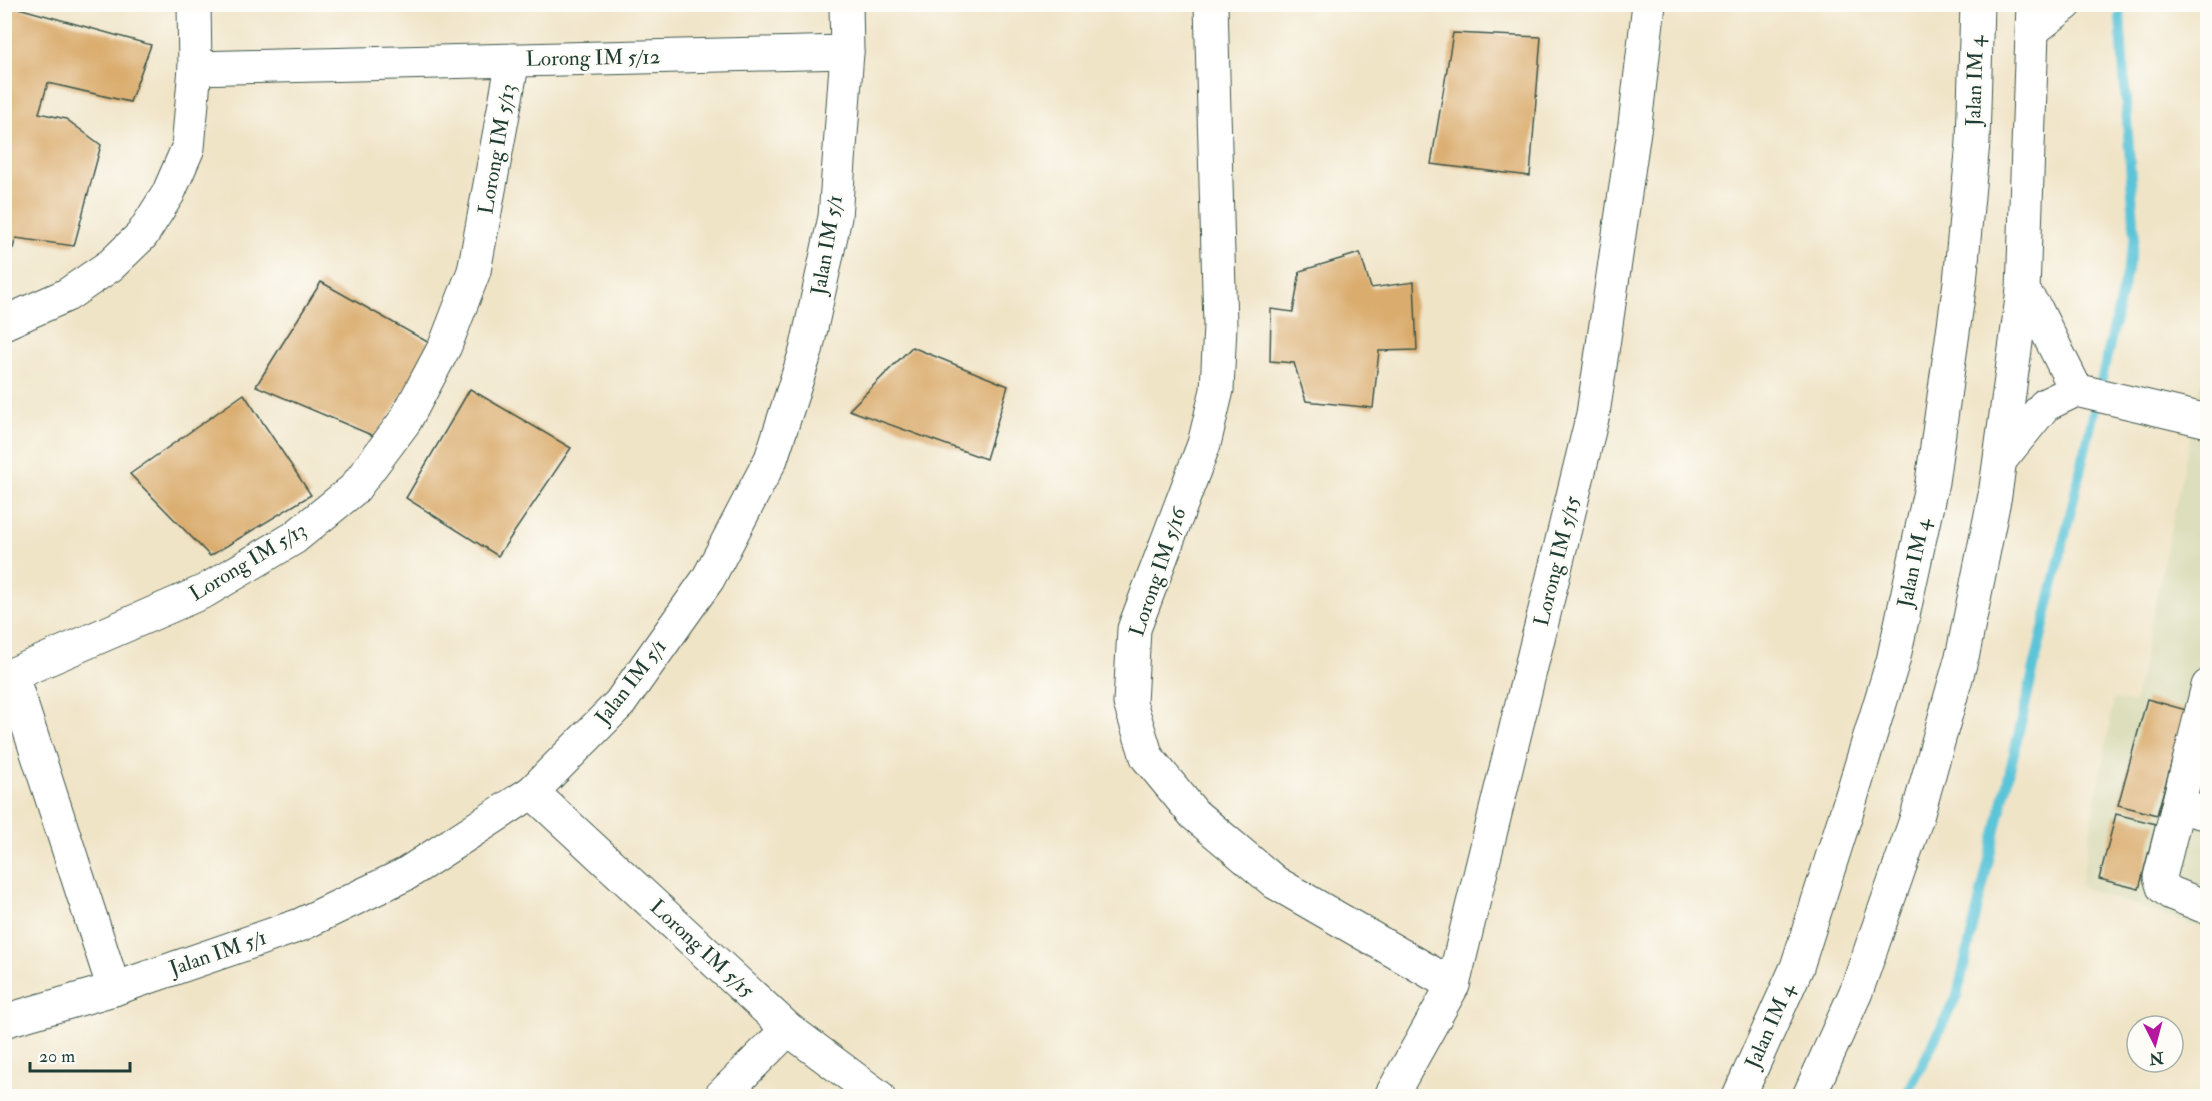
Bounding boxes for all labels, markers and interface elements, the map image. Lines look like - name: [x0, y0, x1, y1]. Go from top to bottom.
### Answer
- street label: Jalan IM 4: [1960, 34, 1990, 128]
- street label: Lorong IM 5/12: [525, 43, 661, 73]
- street label: Lorong IM 5/13: [472, 82, 522, 216]
- street label: Jalan IM 5/1: [805, 193, 849, 298]
- street label: Lorong IM 5/15: [1528, 492, 1586, 629]
- street label: Lorong IM 5/16: [1123, 503, 1193, 640]
- street label: Jalan IM 4: [1891, 514, 1937, 611]
- street label: Lorong IM 5/13: [184, 516, 312, 608]
- street label: Jalan IM 5/1: [589, 634, 673, 731]
- street label: Lorong IM 5/15: [644, 894, 760, 1005]
- street label: Jalan IM 5/1: [165, 924, 270, 983]
- street label: Jalan IM 4: [1739, 978, 1801, 1074]
- north arrow: [2125, 1014, 2185, 1074]
- scale bar: [30, 1035, 130, 1073]
- text: 20 m: [39, 1045, 75, 1068]
- text: N: [2148, 1047, 2166, 1069]

